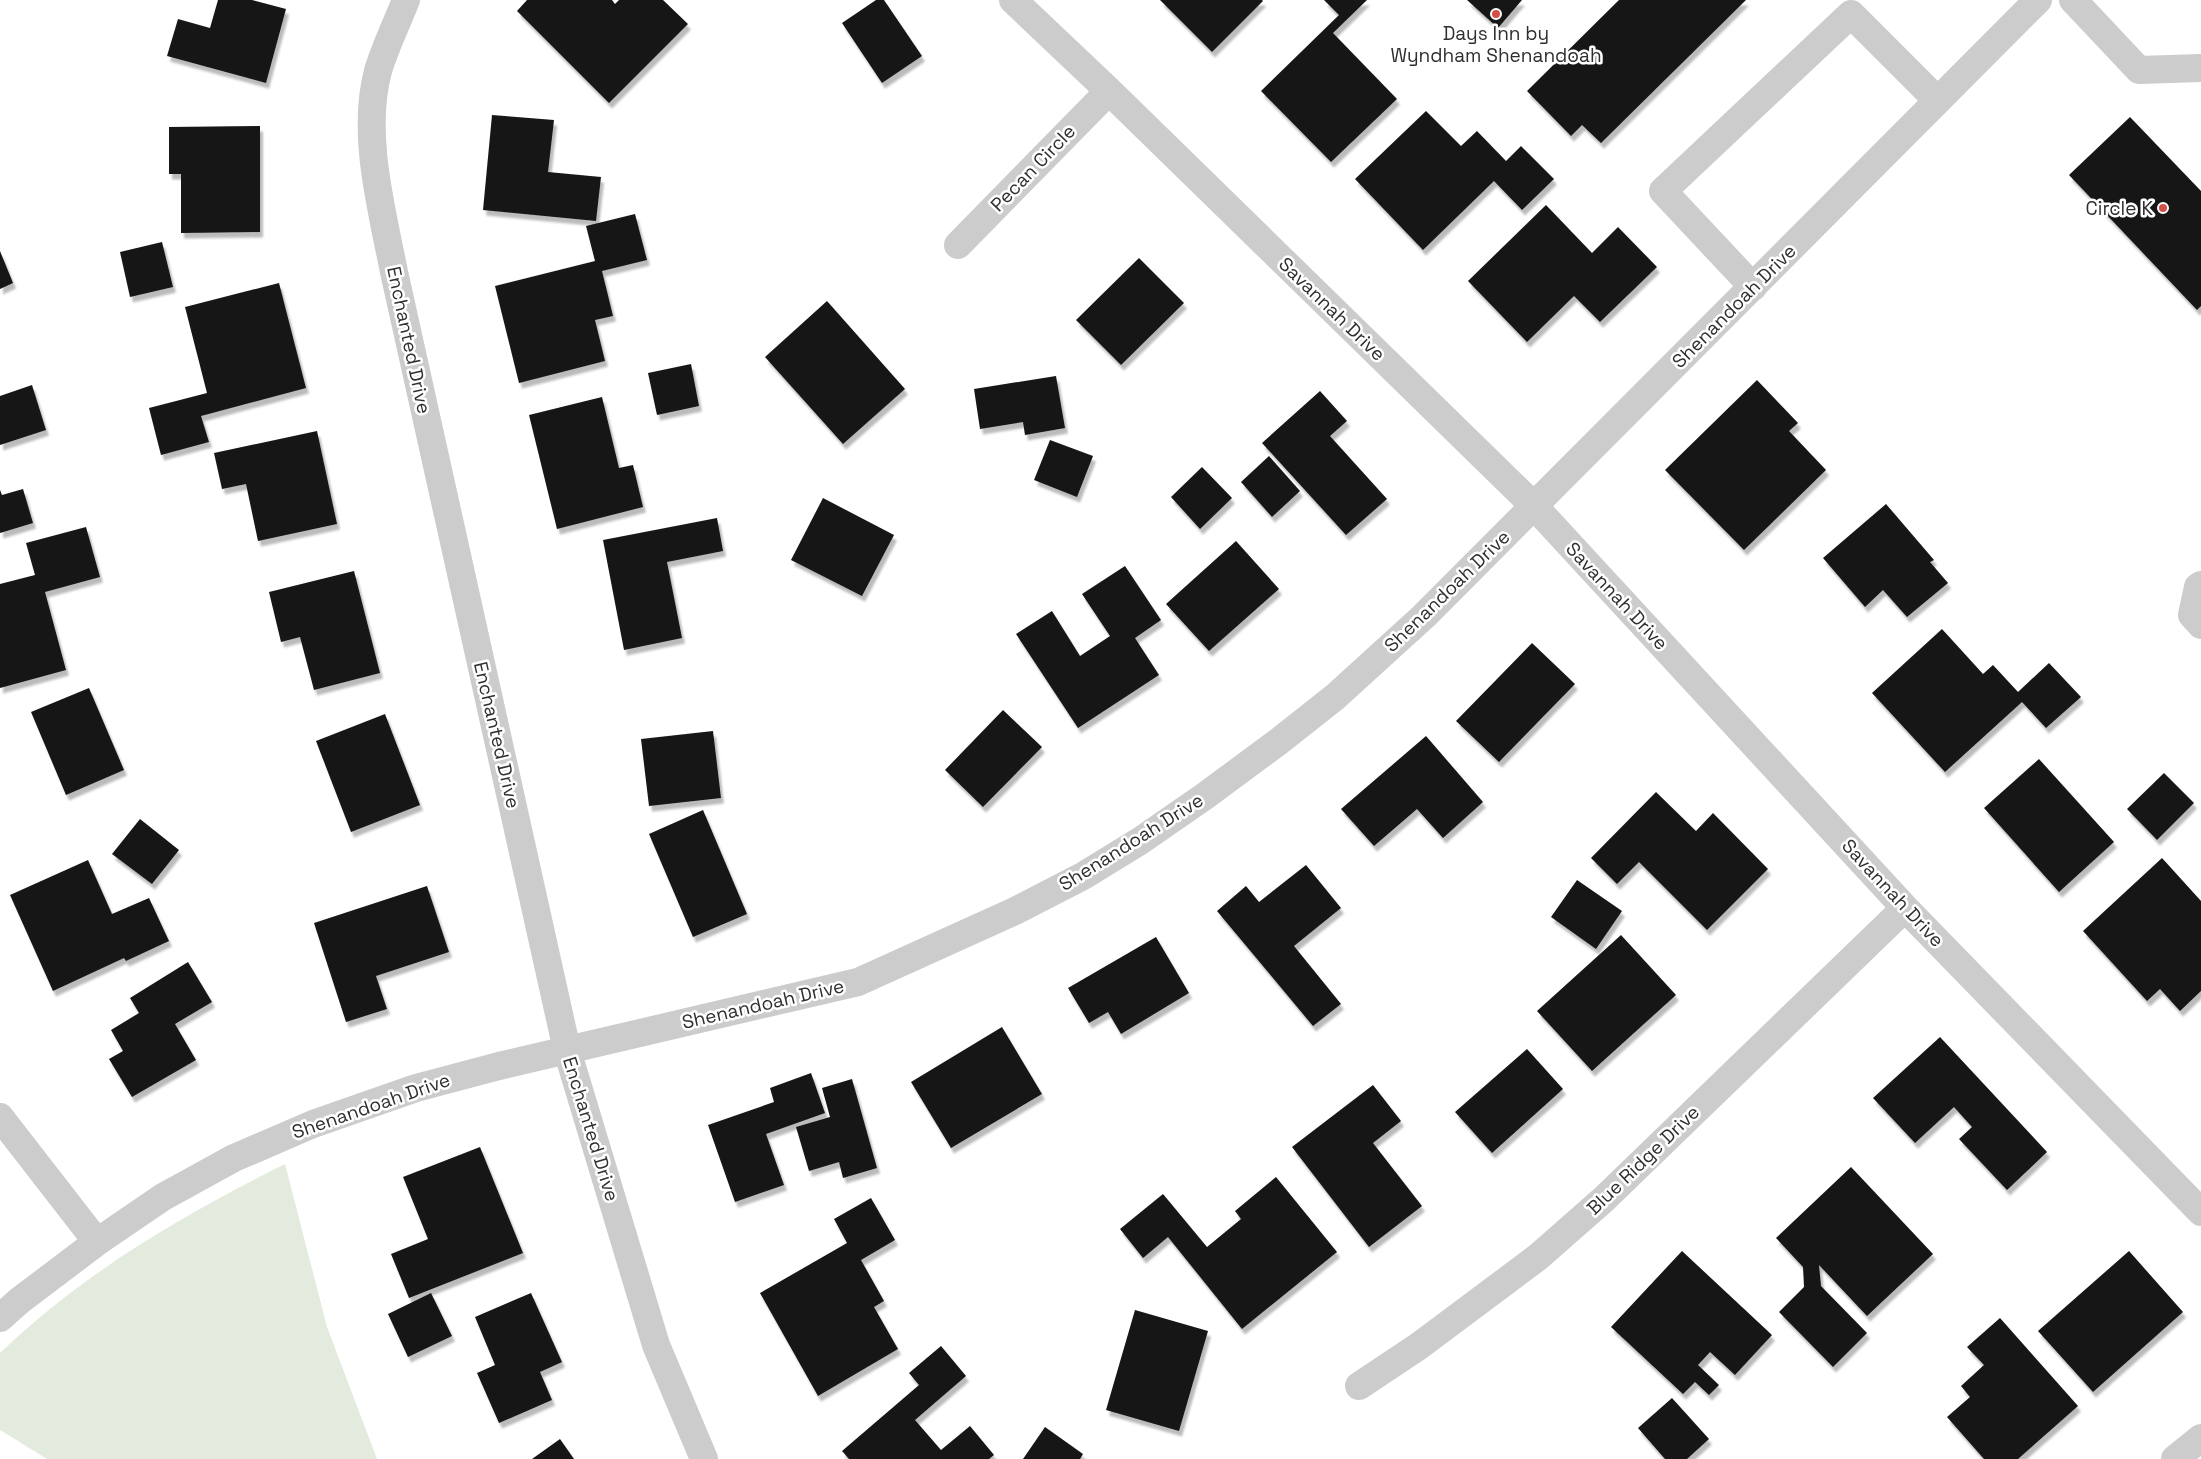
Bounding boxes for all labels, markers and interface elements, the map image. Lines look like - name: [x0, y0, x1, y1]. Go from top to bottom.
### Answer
- marker: Days Inn by Wyndham Shenandoah: [1490, 8, 1502, 20]
- place label: Days Inn by Wyndham Shenandoah: [1390, 21, 1602, 68]
- street label: Pecan Circle: [985, 119, 1081, 217]
- place label: Circle K: [2086, 196, 2153, 221]
- marker: Circle K: [2157, 202, 2169, 214]
- street label: Shenandoah Drive: [1667, 239, 1801, 373]
- street label: Savannah Drive: [1273, 252, 1391, 366]
- street label: Enchanted Drive: [381, 264, 437, 416]
- street label: Shenandoah Drive: [1379, 524, 1515, 658]
- street label: Savannah Drive: [1560, 537, 1674, 655]
- street label: Enchanted Drive: [468, 659, 526, 811]
- street label: Shenandoah Drive: [1054, 787, 1208, 897]
- street label: Savannah Drive: [1836, 834, 1950, 952]
- street label: Shenandoah Drive: [679, 973, 847, 1035]
- street label: Enchanted Drive: [557, 1054, 625, 1204]
- street label: Shenandoah Drive: [289, 1067, 453, 1145]
- street label: Blue Ridge Drive: [1581, 1100, 1705, 1220]

